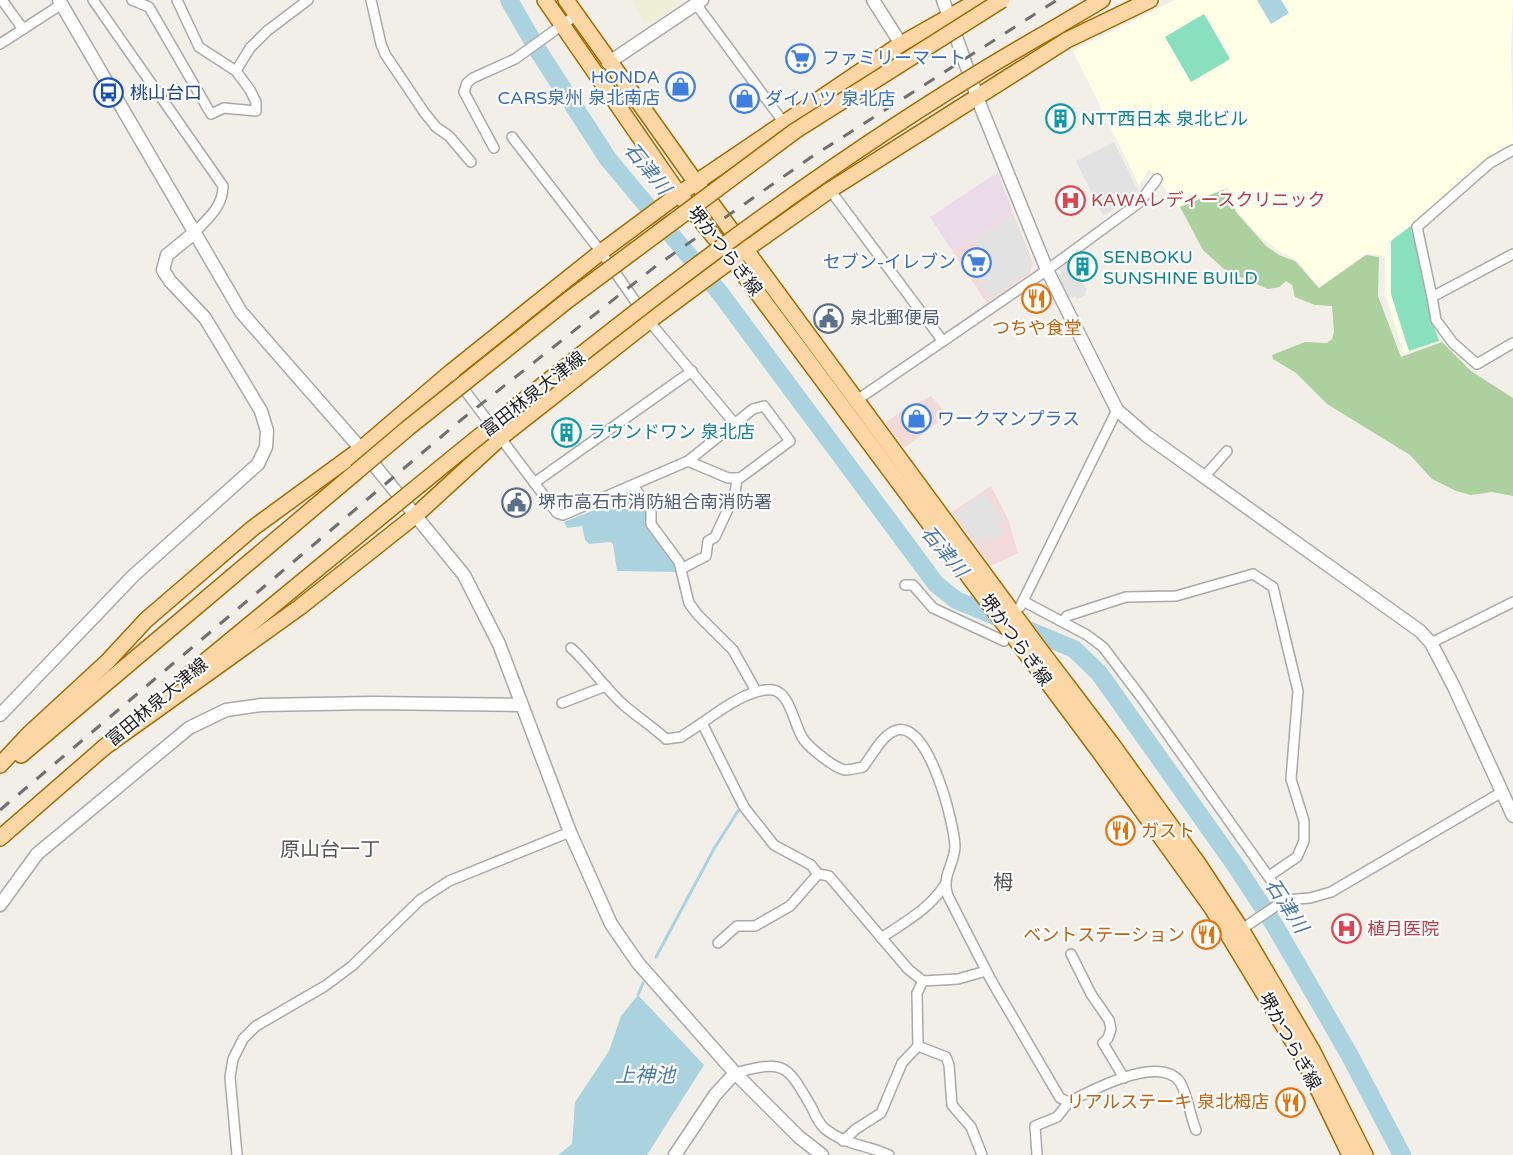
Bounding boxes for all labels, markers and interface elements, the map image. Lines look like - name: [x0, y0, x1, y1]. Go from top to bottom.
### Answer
- supermarket icon: ファミリーマート: [785, 42, 817, 74]
- place label: ファミリーマート: [822, 47, 966, 69]
- place label: HONDA CARS泉州 泉北南店: [497, 66, 660, 109]
- shop icon: HONDA CARS泉州 泉北南店: [665, 71, 697, 103]
- bus stop icon: 桃山台口: [93, 77, 125, 109]
- place label: 桃山台口: [130, 82, 202, 104]
- shop icon: ダイハツ 泉北店: [728, 83, 760, 115]
- place label: ダイハツ 泉北店: [765, 88, 895, 110]
- building icon: NTT西日本 泉北ビル: [1044, 103, 1076, 135]
- place label: NTT西日本 泉北ビル: [1081, 108, 1248, 130]
- water label: 石津川: [619, 138, 676, 201]
- hospital icon: KAWAレディースクリニック: [1054, 184, 1086, 216]
- place label: KAWAレディースクリニック: [1091, 189, 1326, 211]
- street label: 堺かつらぎ線: [683, 202, 767, 300]
- supermarket icon: セブン-イレブン: [961, 246, 993, 278]
- place label: SENBOKU SUNSHINE BUILD: [1103, 246, 1258, 289]
- place label: セブン-イレブン: [823, 251, 956, 273]
- building icon: SENBOKU SUNSHINE BUILD: [1066, 251, 1098, 283]
- restaurant icon: つちや食堂: [1021, 283, 1053, 315]
- public building icon: 泉北郵便局: [813, 302, 845, 334]
- place label: 泉北郵便局: [850, 307, 940, 329]
- place label: つちや食堂: [992, 317, 1082, 339]
- street label: 富田林泉大津線: [477, 347, 589, 441]
- shop icon: ワークマンプラス: [900, 403, 932, 435]
- place label: ワークマンプラス: [937, 408, 1080, 430]
- building icon: ラウンドワン 泉北店: [551, 416, 583, 448]
- place label: ラウンドワン 泉北店: [588, 421, 755, 443]
- public building icon: 堺市高石市消防組合南消防署: [501, 486, 533, 518]
- place label: 堺市高石市消防組合南消防署: [538, 491, 772, 513]
- water label: 石津川: [916, 521, 974, 584]
- street label: 堺かつらぎ線: [975, 590, 1057, 690]
- street label: 富田林泉大津線: [102, 653, 212, 751]
- restaurant icon: ガスト: [1104, 815, 1136, 847]
- place label: ガスト: [1141, 820, 1195, 842]
- district label: 原山台一丁: [280, 838, 380, 862]
- district label: 栂: [993, 871, 1013, 895]
- water label: 石津川: [1260, 874, 1313, 939]
- hospital icon: 植月医院: [1330, 913, 1362, 945]
- place label: 植月医院: [1367, 918, 1439, 940]
- restaurant icon: ベントステーション: [1190, 919, 1222, 951]
- place label: ベントステーション: [1023, 924, 1185, 946]
- street label: 堺かつらぎ線: [1254, 988, 1326, 1094]
- water label: 上神池: [615, 1064, 677, 1088]
- restaurant icon: リアルステーキ 泉北栂店: [1274, 1086, 1306, 1118]
- place label: リアルステーキ 泉北栂店: [1067, 1091, 1269, 1113]

